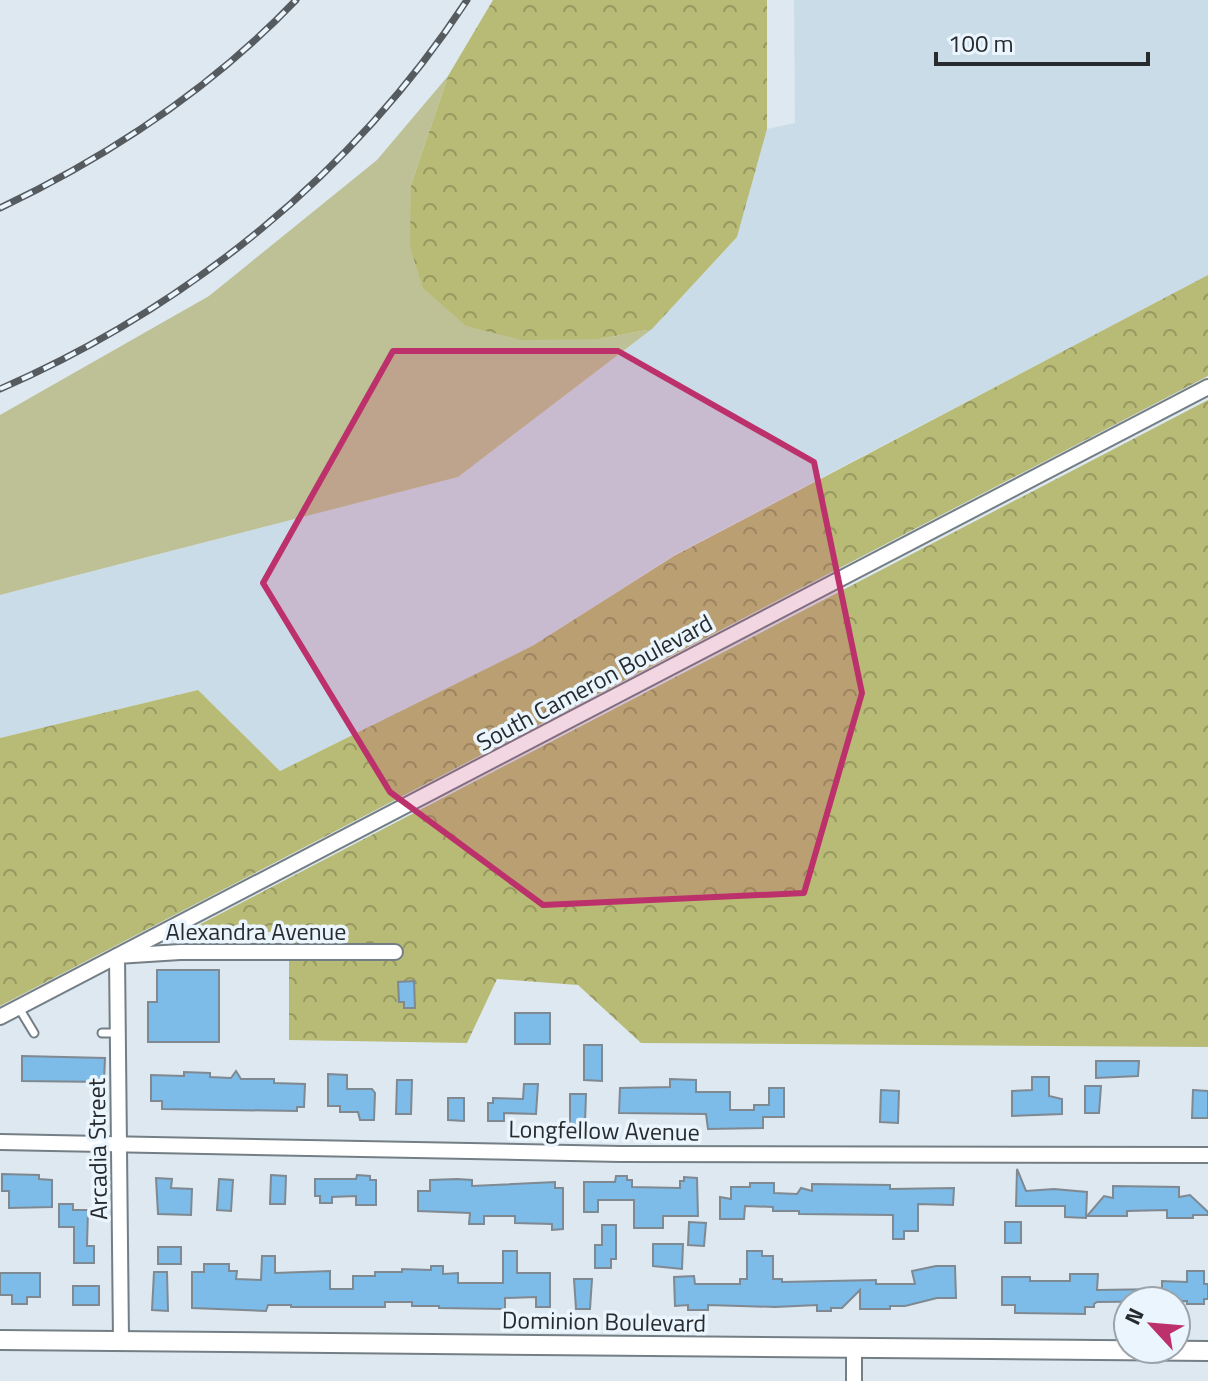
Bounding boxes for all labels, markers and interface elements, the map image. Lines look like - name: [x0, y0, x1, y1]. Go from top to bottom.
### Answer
- scale bar: [936, 16, 1148, 66]
- text: 100 m: [948, 25, 1014, 61]
- street label: South Cameron Boulevard: [469, 604, 719, 760]
- street label: Alexandra Avenue: [166, 913, 346, 949]
- street label: Arcadia Street: [78, 1077, 116, 1220]
- street label: Longfellow Avenue: [508, 1110, 700, 1150]
- north arrow: [1112, 1285, 1192, 1365]
- street label: Dominion Boulevard: [502, 1301, 706, 1341]
- text: N: [1115, 1302, 1153, 1331]

